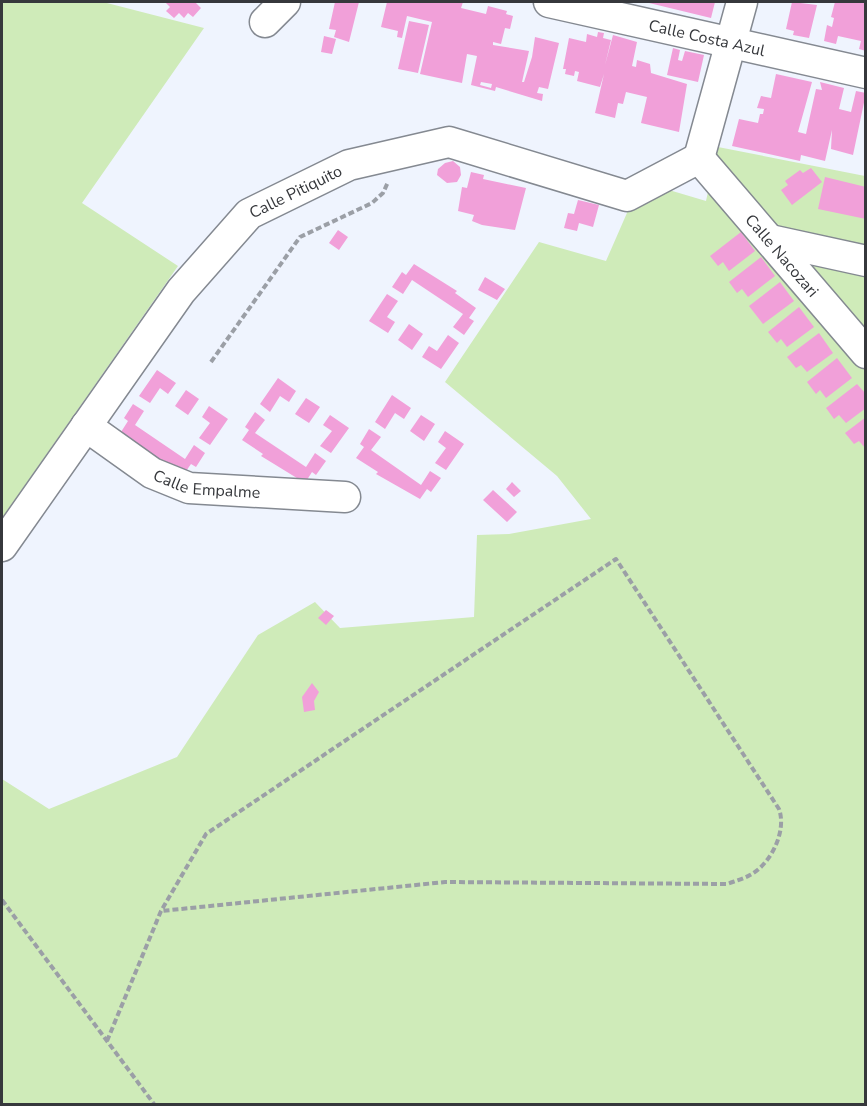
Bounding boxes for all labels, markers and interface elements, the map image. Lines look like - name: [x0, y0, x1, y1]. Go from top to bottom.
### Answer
- street label: Calle Costa Azul: [646, 15, 767, 62]
- street label: Calle Pitiquito: [246, 160, 346, 224]
- street label: Calle Nacozari: [740, 210, 823, 302]
- street label: Calle Empalme: [150, 465, 261, 504]

